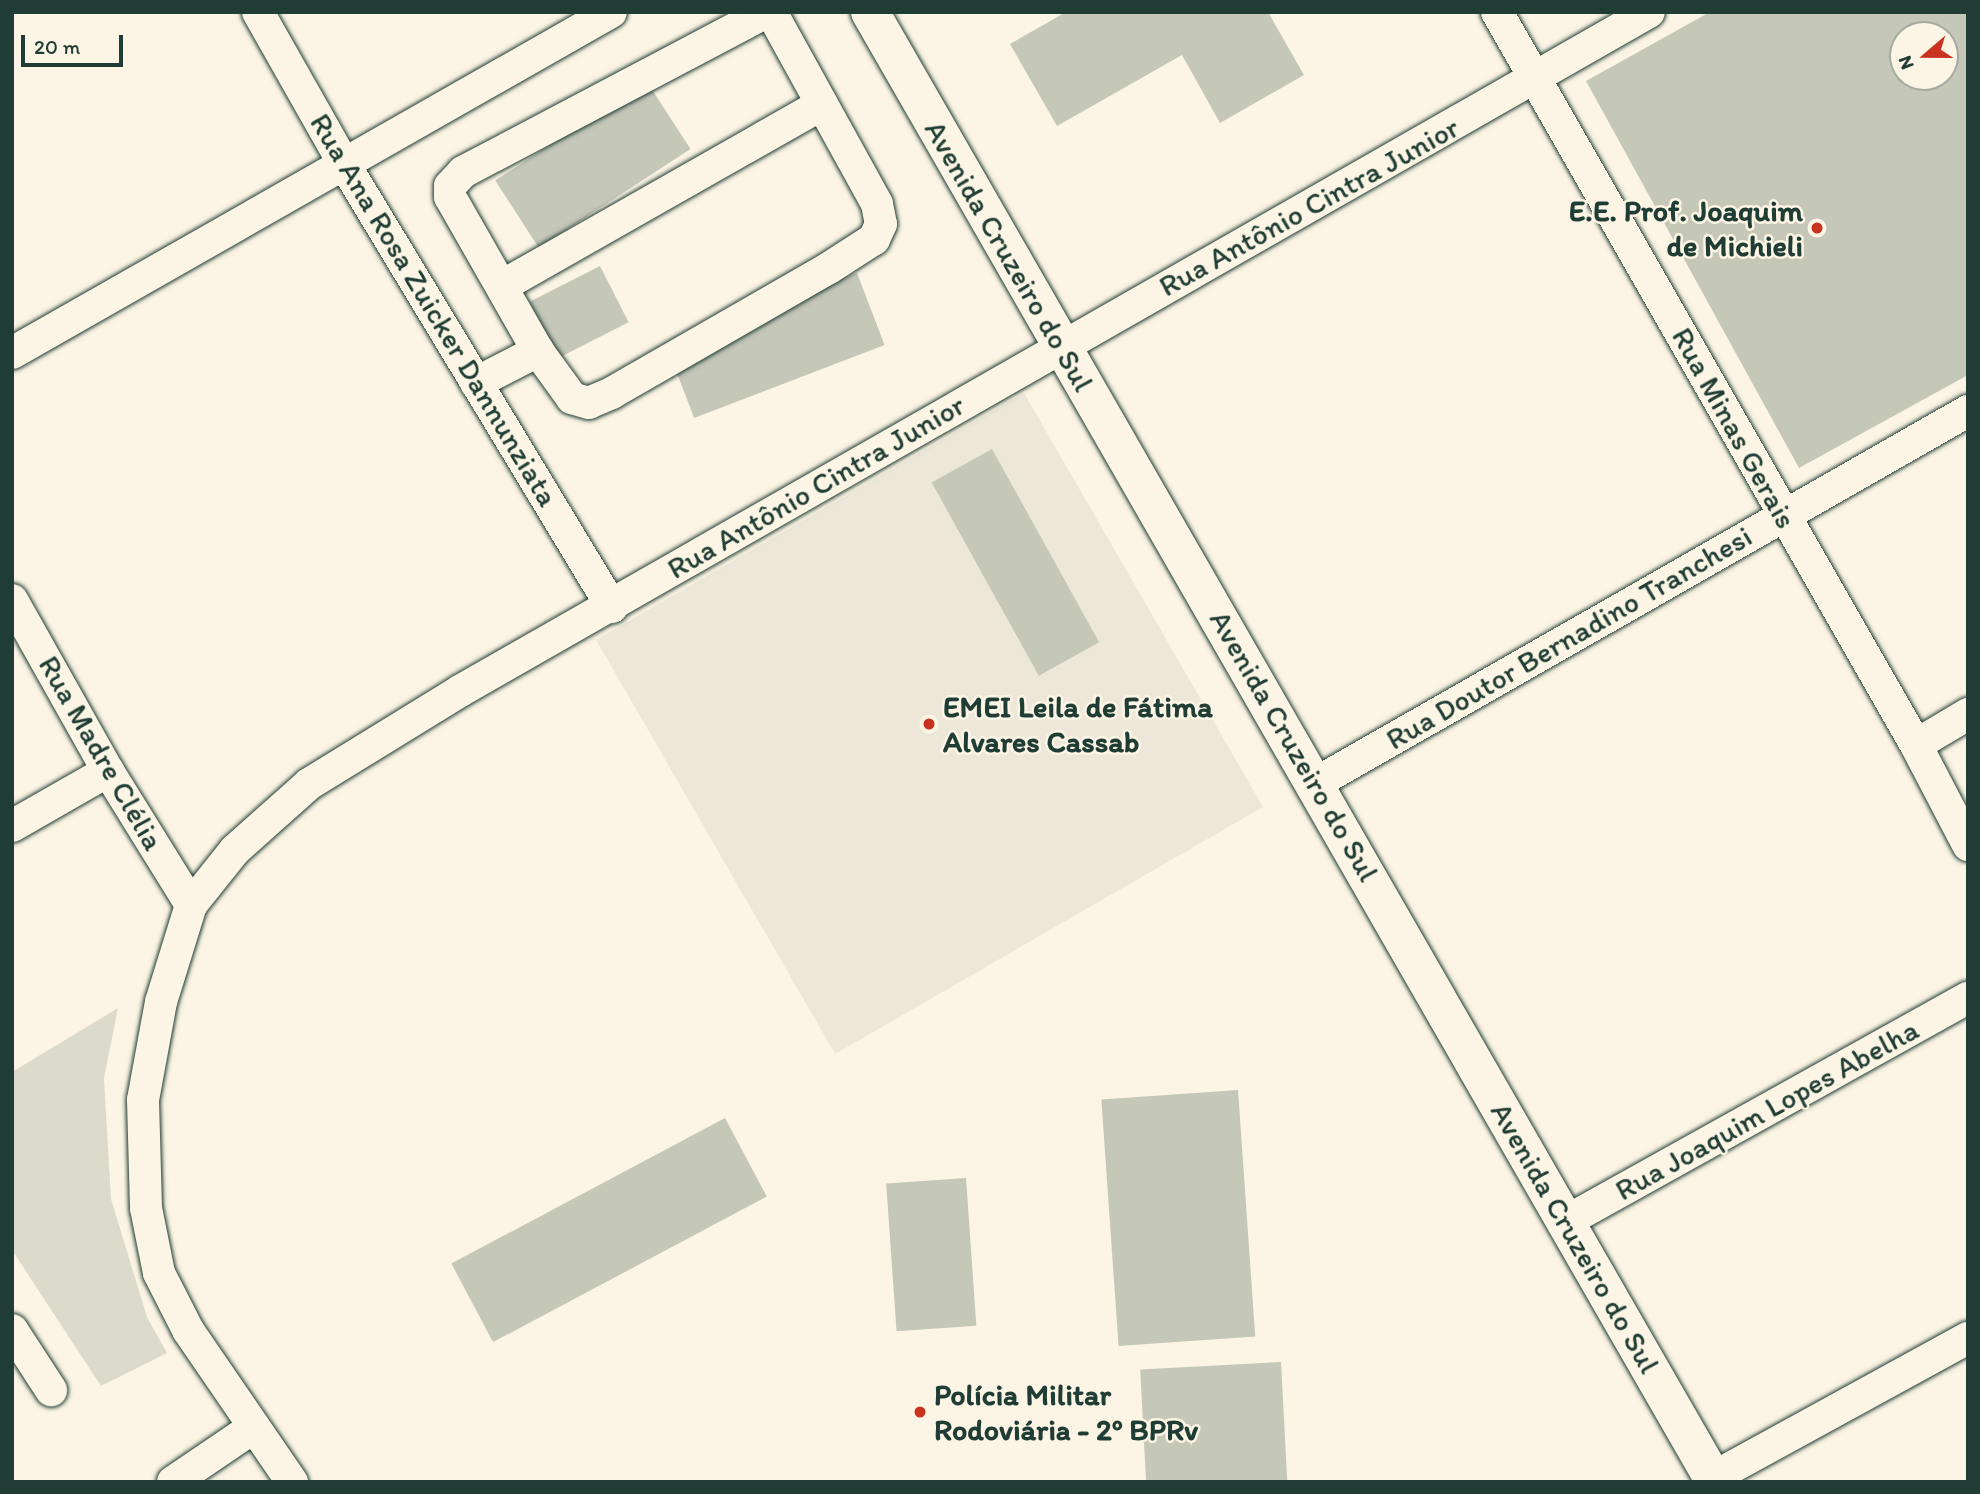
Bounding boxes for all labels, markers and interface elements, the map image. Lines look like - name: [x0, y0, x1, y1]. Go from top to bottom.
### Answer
- scale bar: [24, 21, 126, 65]
- north arrow: [1889, 21, 1959, 91]
- text: 20 m: [34, 34, 80, 59]
- text: N: [1893, 53, 1919, 73]
- street label: Rua Ana Rosa Zuicker Dannunziata: [302, 107, 566, 513]
- street label: Rua Antônio Cintra Junior: [1153, 110, 1465, 304]
- street label: Avenida Cruzeiro do Sul: [917, 114, 1101, 398]
- place label: E.E. Prof. Joaquim de Michieli: [1570, 193, 1803, 264]
- marker: E.E. Prof. Joaquim de Michieli: [1809, 220, 1825, 236]
- street label: Rua Minas Gerais: [1664, 322, 1804, 534]
- street label: Rua Antônio Cintra Junior: [661, 387, 971, 587]
- street label: Rua Doutor Bernadino Tranchesi: [1380, 519, 1758, 757]
- street label: Avenida Cruzeiro do Sul: [1202, 604, 1386, 888]
- street label: Rua Madre Clélia: [31, 650, 171, 856]
- place label: EMEI Leila de Fátima Alvares Cassab: [943, 689, 1211, 760]
- marker: EMEI Leila de Fátima Alvares Cassab: [921, 716, 937, 732]
- street label: Rua Joaquim Lopes Abelha: [1610, 1012, 1924, 1208]
- street label: Avenida Cruzeiro do Sul: [1483, 1096, 1667, 1380]
- place label: Polícia Militar Rodoviária - 2º BPRv: [934, 1377, 1198, 1448]
- marker: Polícia Militar Rodoviária - 2º BPRv: [912, 1404, 928, 1420]

